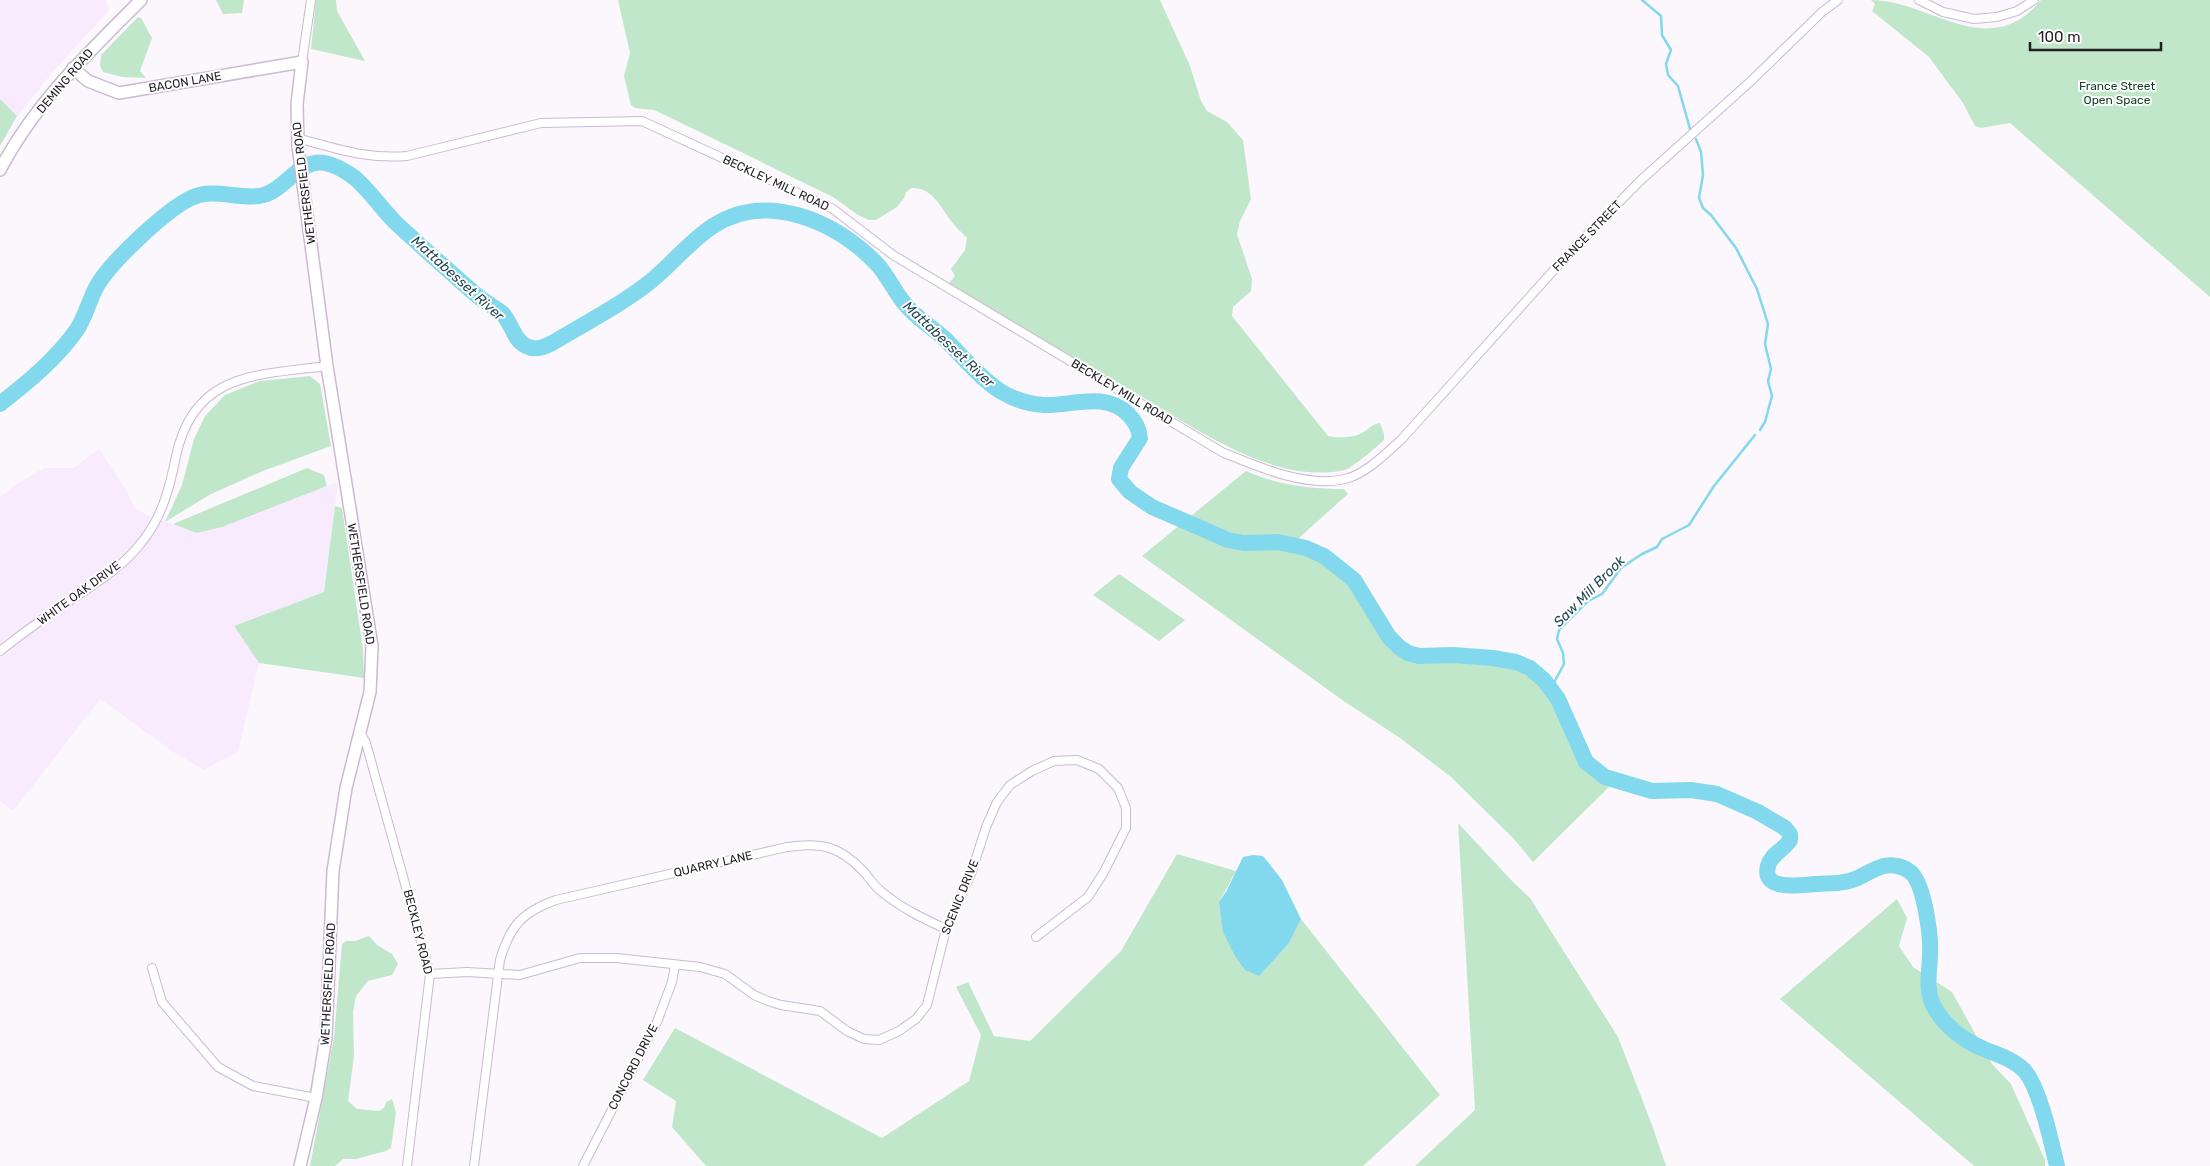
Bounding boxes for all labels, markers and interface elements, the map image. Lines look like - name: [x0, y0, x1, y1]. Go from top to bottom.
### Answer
- scale bar: [2030, 20, 2161, 52]
- text: 100 m: [2038, 28, 2080, 46]
- street label: DEMING ROAD: [34, 46, 96, 116]
- street label: BACON LANE: [148, 69, 222, 95]
- park label: France Street Open Space: [2079, 79, 2155, 107]
- street label: WETHERSFIELD ROAD: [290, 121, 318, 245]
- street label: BECKLEY MILL ROAD: [721, 152, 831, 214]
- street label: FRANCE STREET: [1550, 198, 1624, 274]
- water label: Mattabesset River: [408, 232, 508, 325]
- water label: Mattabesset River: [900, 298, 998, 391]
- street label: BECKLEY MILL ROAD: [1069, 356, 1175, 428]
- street label: WETHERSFIELD ROAD: [344, 522, 378, 646]
- water label: Saw Mill Brook: [1550, 552, 1629, 631]
- street label: WHITE OAK DRIVE: [35, 558, 123, 628]
- street label: QUARRY LANE: [672, 848, 754, 880]
- street label: SCENIC DRIVE: [939, 857, 981, 937]
- street label: BECKLEY ROAD: [401, 888, 435, 976]
- street label: WETHERSFIELD ROAD: [318, 922, 338, 1046]
- street label: CONCORD DRIVE: [605, 1022, 661, 1112]

